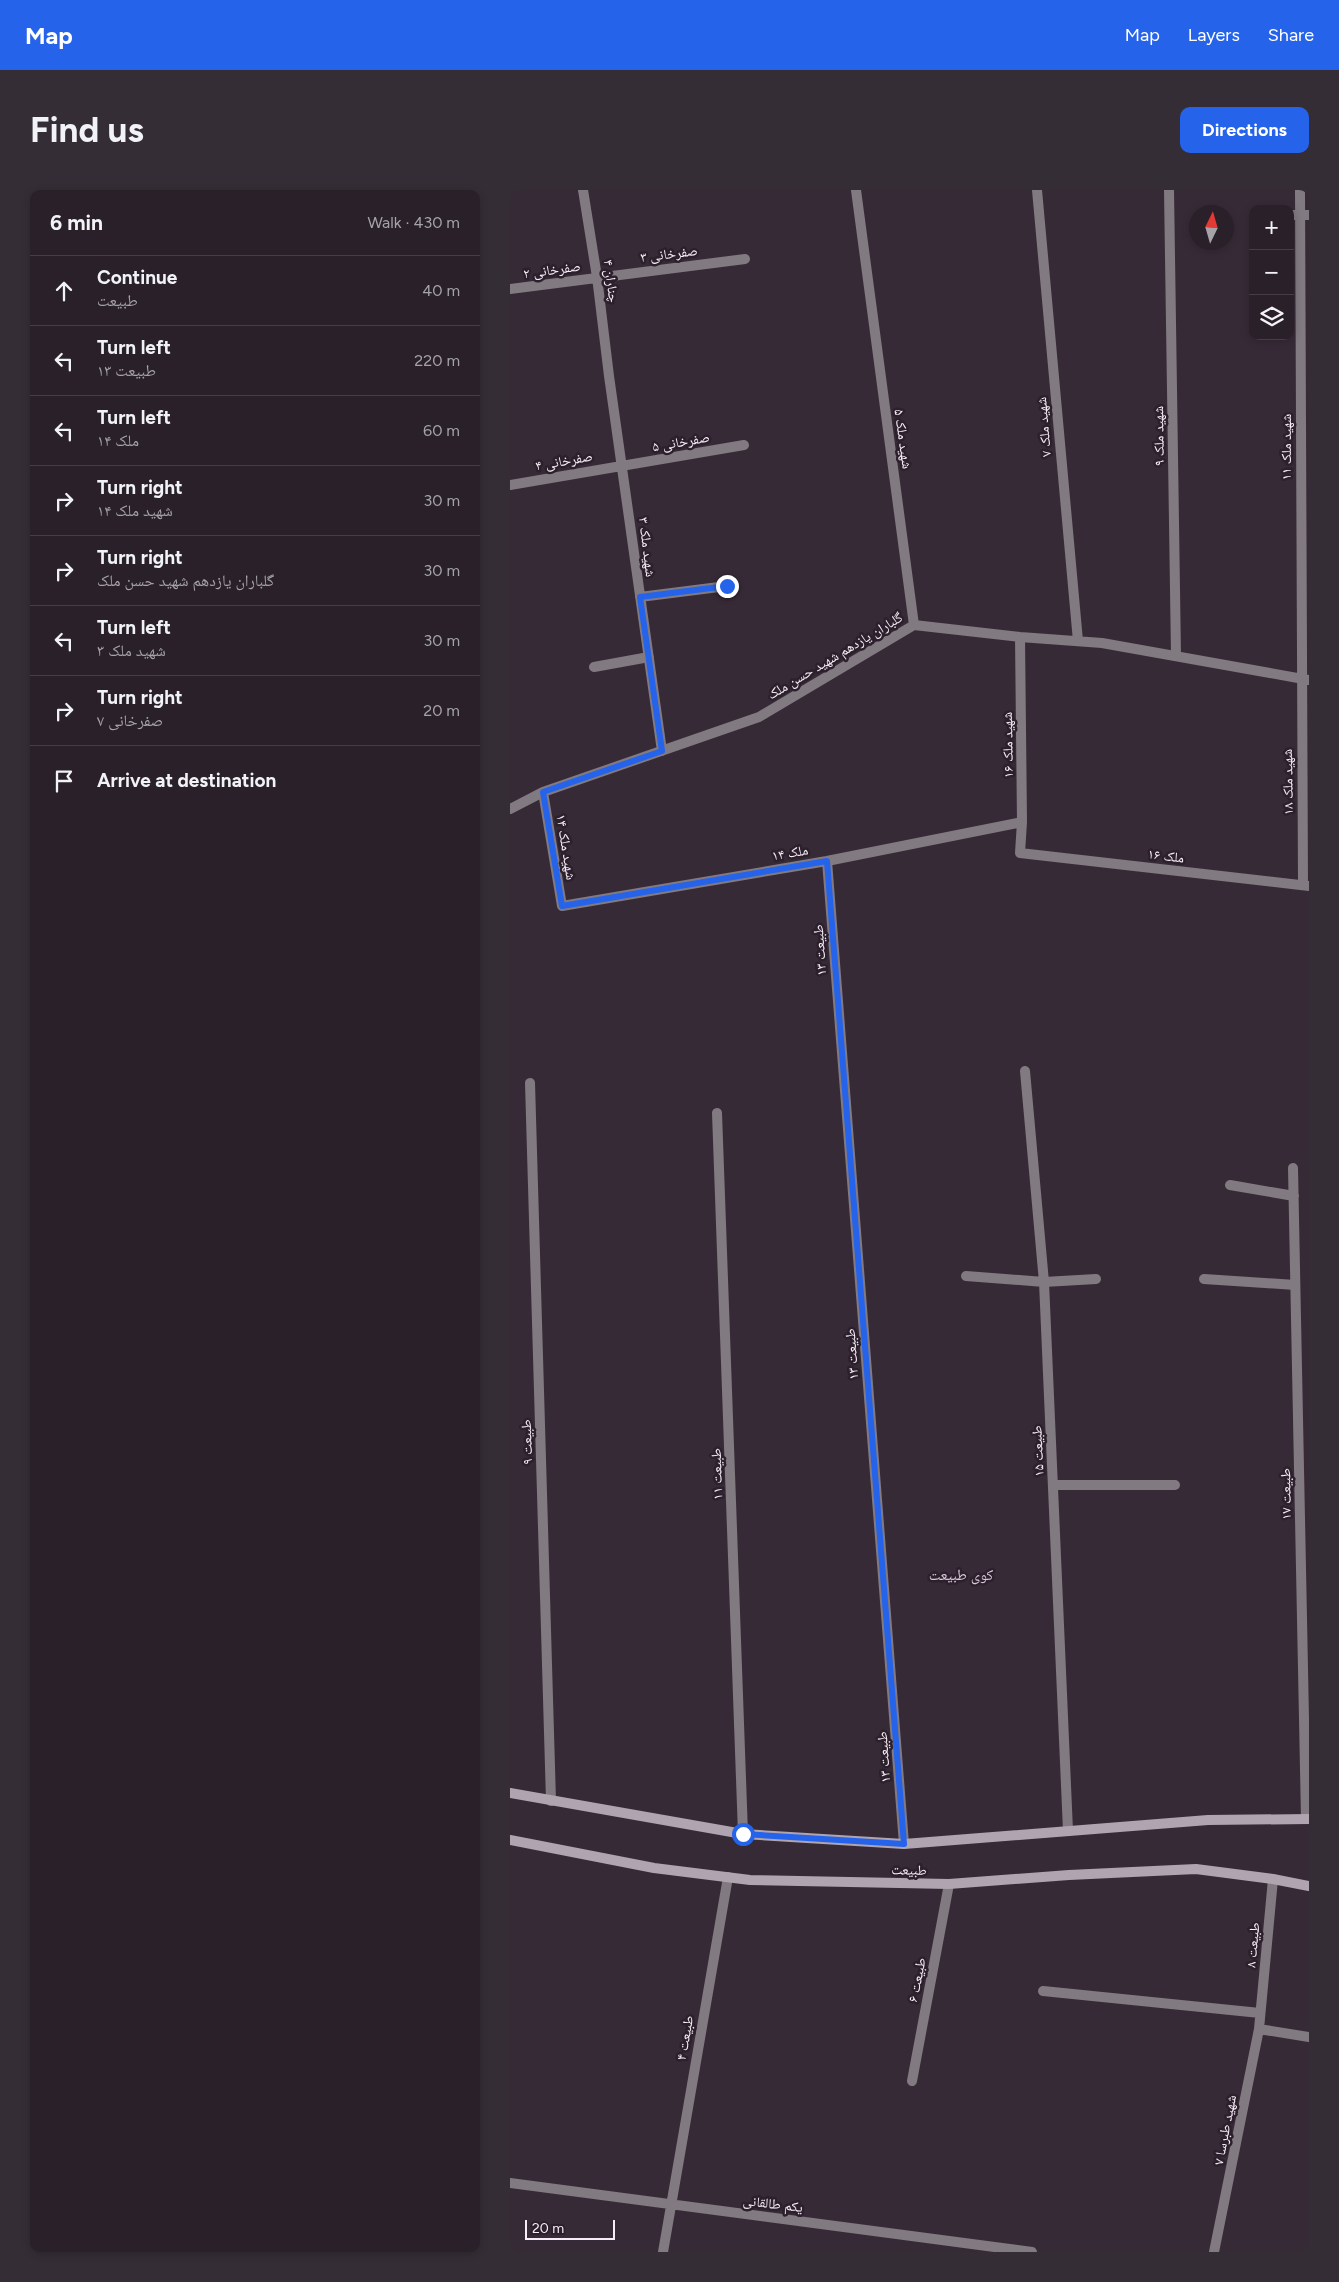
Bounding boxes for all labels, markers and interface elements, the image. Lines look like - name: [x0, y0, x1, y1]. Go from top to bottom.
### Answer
- text: Map: [25, 21, 73, 50]
- text: Map: [1125, 24, 1160, 46]
- text: Layers: [1188, 24, 1240, 46]
- text: Share: [1268, 24, 1314, 46]
- button: Directions: [1180, 107, 1309, 153]
- text: Find us: [30, 109, 144, 151]
- north arrow: [1189, 205, 1234, 250]
- map controls: [1249, 205, 1294, 340]
- button: +: [1249, 205, 1294, 250]
- text: 6 min: [50, 210, 103, 235]
- text: Walk · 430 m: [367, 213, 460, 232]
- street label: صفرخانی ۳: [639, 242, 699, 266]
- button: −: [1249, 250, 1294, 295]
- street label: صفرخانی ۲: [522, 258, 582, 282]
- street label: ۴ چناران: [600, 258, 622, 304]
- text: Continue: [97, 266, 177, 289]
- icon: ahead: [50, 277, 78, 305]
- text: 40 m: [422, 281, 460, 300]
- text: طبیعت: [97, 291, 138, 310]
- button: layers: [1249, 295, 1294, 340]
- text: Turn left: [97, 336, 171, 359]
- icon: left: [50, 347, 78, 375]
- text: 220 m: [414, 351, 460, 370]
- text: طبیعت ۱۳: [97, 361, 156, 380]
- street label: شهید ملک ۷: [1033, 396, 1055, 458]
- text: Turn left: [97, 406, 171, 429]
- street label: شهید ملک ۹: [1150, 406, 1168, 466]
- street label: شهید ملک ۵: [890, 408, 916, 470]
- street label: شهید ملک ۱۱: [1278, 414, 1295, 480]
- icon: left: [50, 417, 78, 445]
- text: 60 m: [423, 421, 460, 440]
- street label: صفرخانی ۵: [651, 429, 711, 455]
- text: ملک ۱۴: [97, 431, 139, 450]
- street label: صفرخانی ۴: [534, 448, 594, 474]
- text: Turn right: [97, 476, 183, 499]
- icon: right: [50, 487, 78, 515]
- text: 30 m: [423, 491, 460, 510]
- text: ۱۴ شهید ملک: [97, 501, 173, 520]
- street label: ۳ شهید ملک: [635, 516, 659, 578]
- text: Turn right: [97, 546, 183, 569]
- icon: right: [50, 557, 78, 585]
- text: 30 m: [423, 561, 460, 580]
- text: گلباران یازدهم شهید حسن ملک: [97, 571, 274, 590]
- route end: [716, 575, 739, 598]
- street label: گلباران یازدهم شهید حسن ملک: [764, 609, 906, 704]
- text: Turn left: [97, 616, 171, 639]
- icon: left: [50, 627, 78, 655]
- text: 30 m: [423, 631, 460, 650]
- text: ۳ شهید ملک: [97, 641, 166, 660]
- text: Turn right: [97, 686, 183, 709]
- icon: right: [50, 697, 78, 725]
- text: 20 m: [423, 701, 460, 720]
- text: صفرخانی ۷: [97, 711, 163, 730]
- street label: شهید ملک ۱۶: [999, 712, 1017, 778]
- street label: شهید ملک ۱۸: [1279, 749, 1297, 815]
- icon: arrive: [50, 767, 78, 795]
- text: Arrive at destination: [97, 769, 276, 792]
- street label: ۱۴ شهید ملک: [552, 813, 580, 881]
- street label: ملک ۱۴: [770, 841, 810, 865]
- street label: ملک ۱۶: [1147, 845, 1185, 867]
- street label: طبیعت ۱۳: [810, 924, 830, 976]
- street label: طبیعت ۱۳: [842, 1328, 862, 1380]
- street label: طبیعت ۹: [518, 1419, 536, 1465]
- street label: طبیعت ۱۵: [1028, 1425, 1048, 1477]
- street label: طبیعت ۱۱: [708, 1448, 726, 1500]
- street label: طبیعت ۱۷: [1277, 1468, 1295, 1520]
- district label: کوی طبیعت: [929, 1566, 993, 1585]
- street label: طبیعت ۱۳: [874, 1731, 894, 1783]
- route start: [732, 1823, 755, 1846]
- street label: طبیعت: [891, 1861, 927, 1879]
- street label: ۸ طبیعت: [1243, 1922, 1263, 1968]
- street label: ۶ طبیعت: [904, 1956, 930, 2004]
- street label: ۴ طبیعت: [673, 2014, 697, 2062]
- street label: ۷ شهید طبرسا: [1210, 2093, 1240, 2167]
- street label: یکم طالقانی: [742, 2192, 804, 2217]
- scale bar: [525, 2217, 615, 2240]
- text: 20 m: [532, 2220, 564, 2237]

